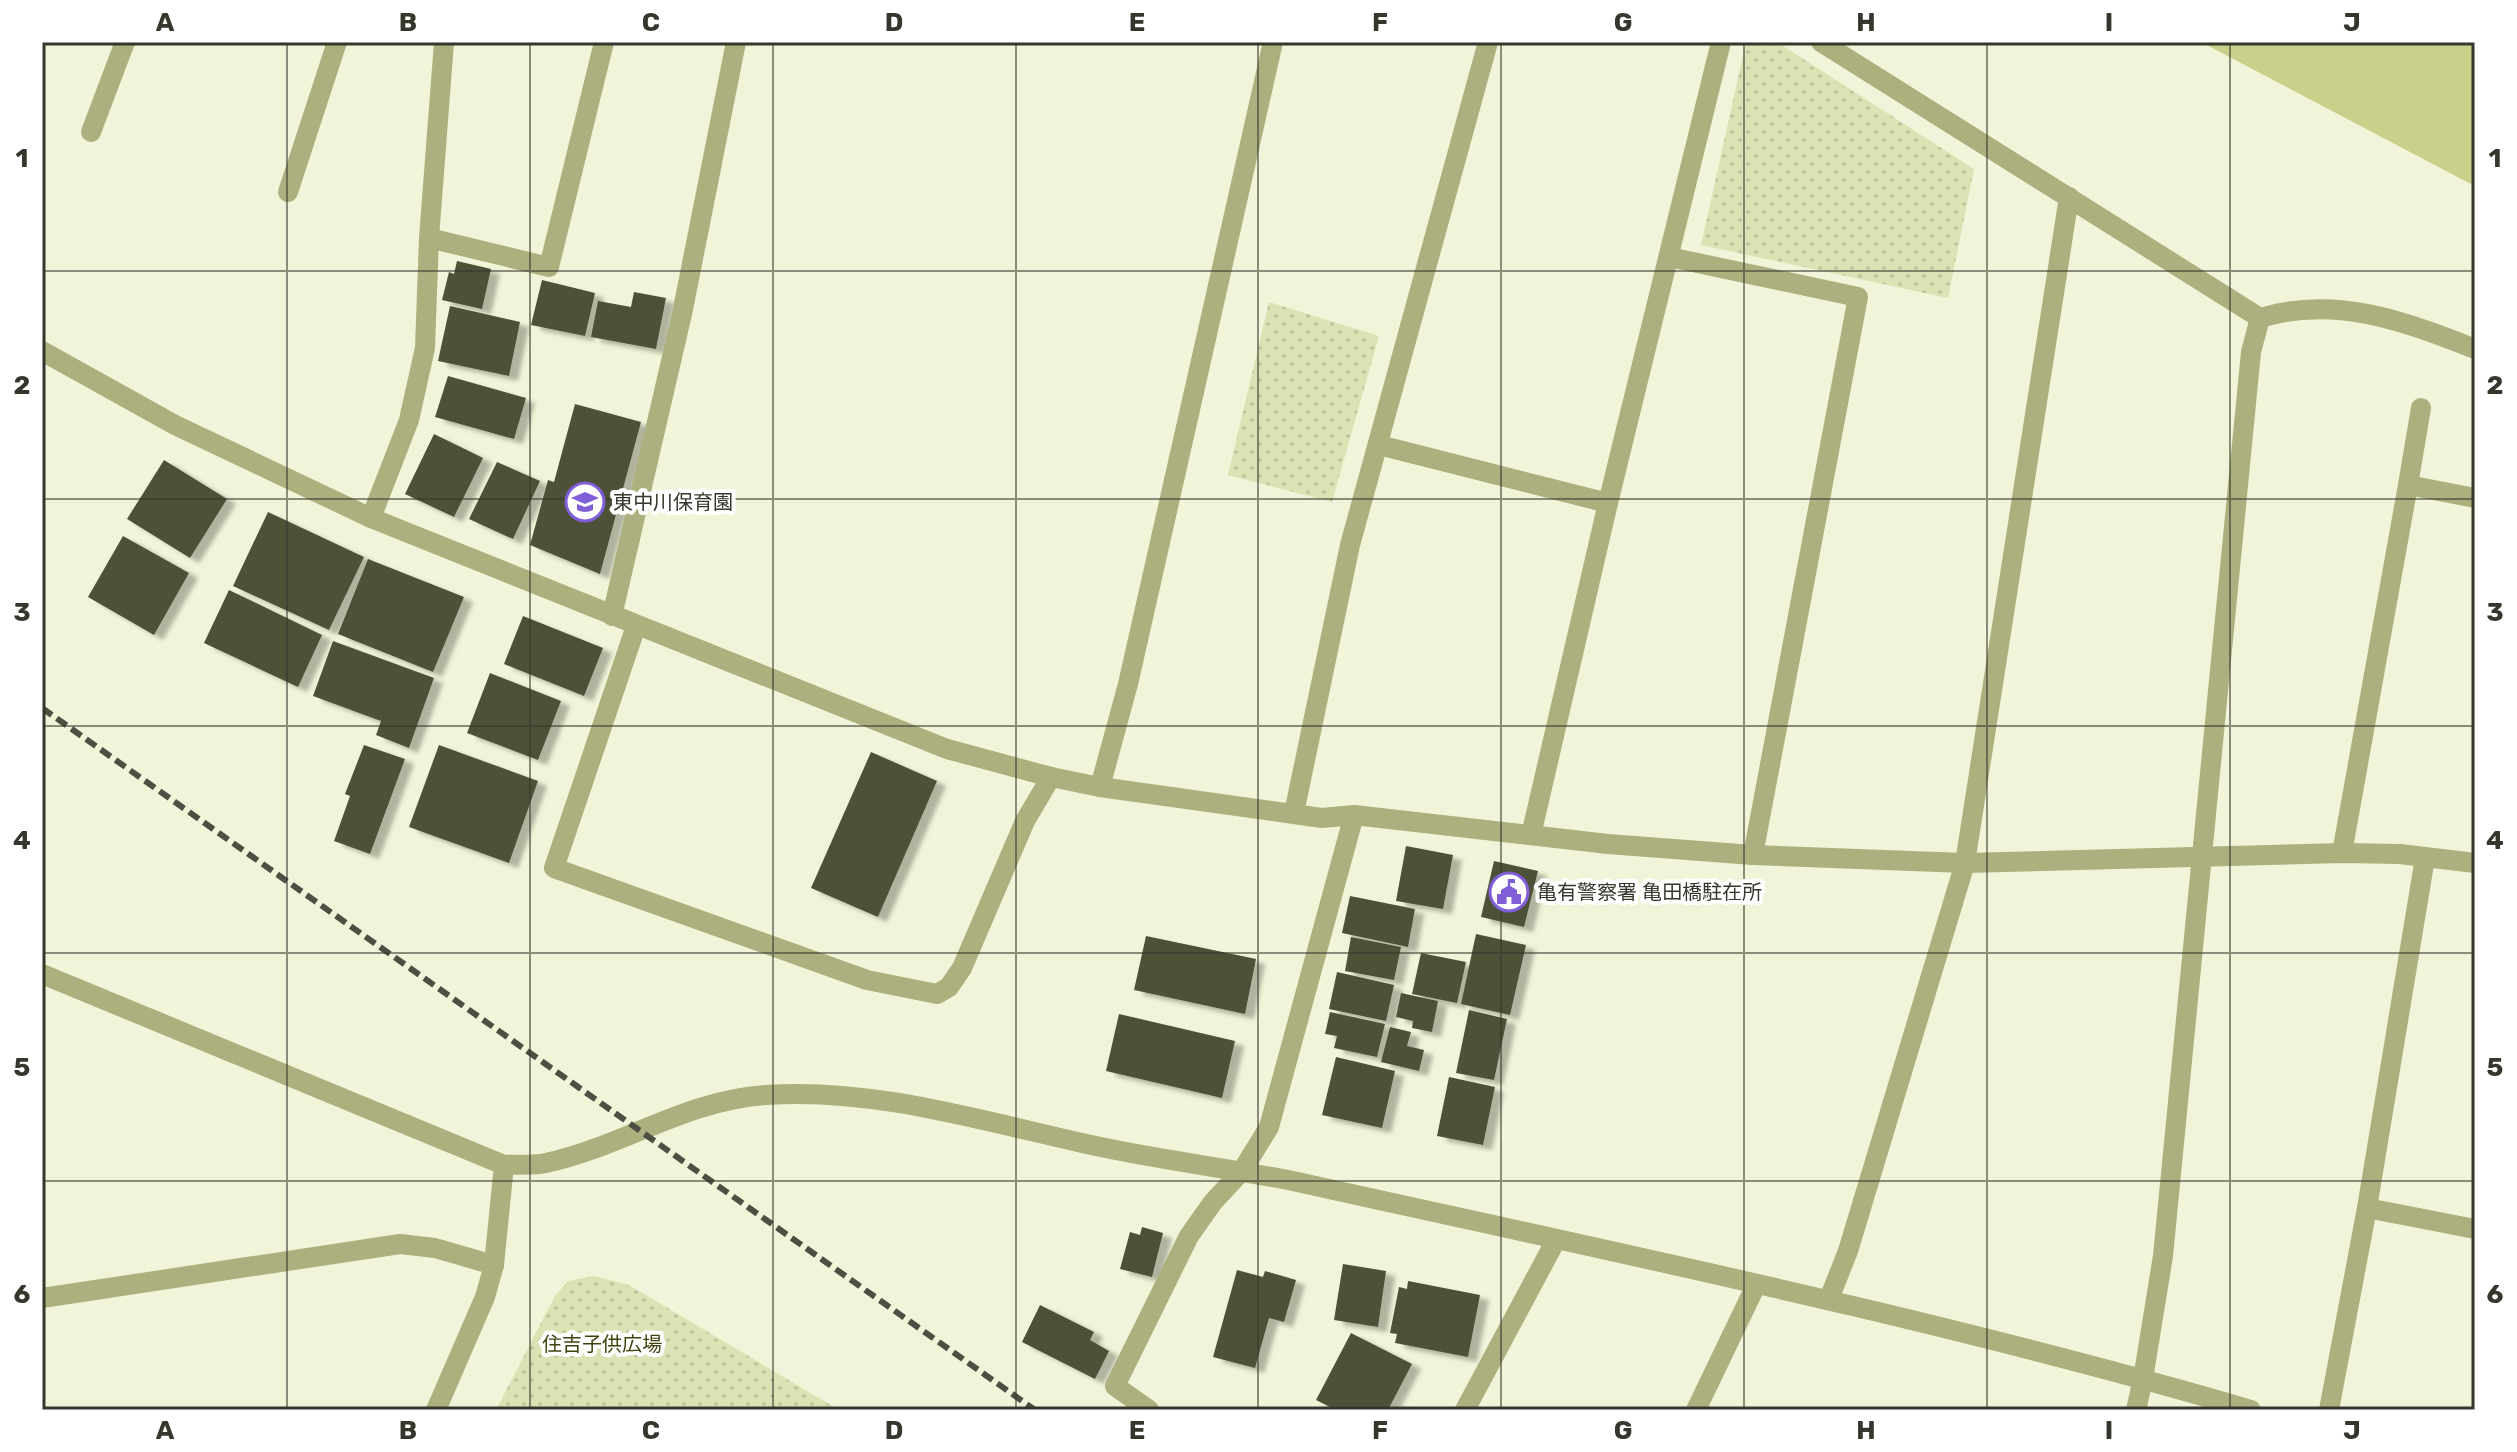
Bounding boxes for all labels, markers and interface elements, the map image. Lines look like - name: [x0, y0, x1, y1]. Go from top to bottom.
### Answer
- text: A: [156, 7, 175, 38]
- text: B: [399, 7, 417, 38]
- text: C: [642, 7, 660, 38]
- text: D: [885, 7, 903, 38]
- text: E: [1129, 7, 1145, 38]
- text: F: [1372, 7, 1388, 38]
- text: G: [1614, 7, 1632, 38]
- text: H: [1856, 7, 1876, 38]
- text: I: [2105, 7, 2113, 38]
- text: J: [2343, 7, 2361, 38]
- text: 1: [16, 143, 28, 174]
- text: 1: [2489, 143, 2501, 174]
- text: 2: [14, 370, 30, 401]
- text: 2: [2487, 370, 2503, 401]
- school or university icon: 東中川保育園: [564, 481, 606, 523]
- place label: 東中川保育園: [613, 490, 733, 514]
- text: 3: [13, 597, 31, 628]
- text: 3: [2486, 597, 2504, 628]
- text: 4: [13, 825, 31, 856]
- text: 4: [2486, 825, 2504, 856]
- public building icon: 亀有警察署 亀田橋駐在所: [1488, 871, 1530, 913]
- place label: 亀有警察署 亀田橋駐在所: [1537, 880, 1762, 904]
- text: 5: [14, 1052, 30, 1083]
- text: 5: [2487, 1052, 2503, 1083]
- text: 6: [14, 1279, 31, 1310]
- text: 6: [2487, 1279, 2504, 1310]
- park label: 住吉子供広場: [542, 1332, 662, 1356]
- text: A: [156, 1415, 175, 1446]
- text: B: [399, 1415, 417, 1446]
- text: C: [642, 1415, 660, 1446]
- text: D: [885, 1415, 903, 1446]
- text: E: [1129, 1415, 1145, 1446]
- text: F: [1372, 1415, 1388, 1446]
- text: G: [1614, 1415, 1632, 1446]
- text: H: [1856, 1415, 1876, 1446]
- text: I: [2105, 1415, 2113, 1446]
- text: J: [2343, 1415, 2361, 1446]

